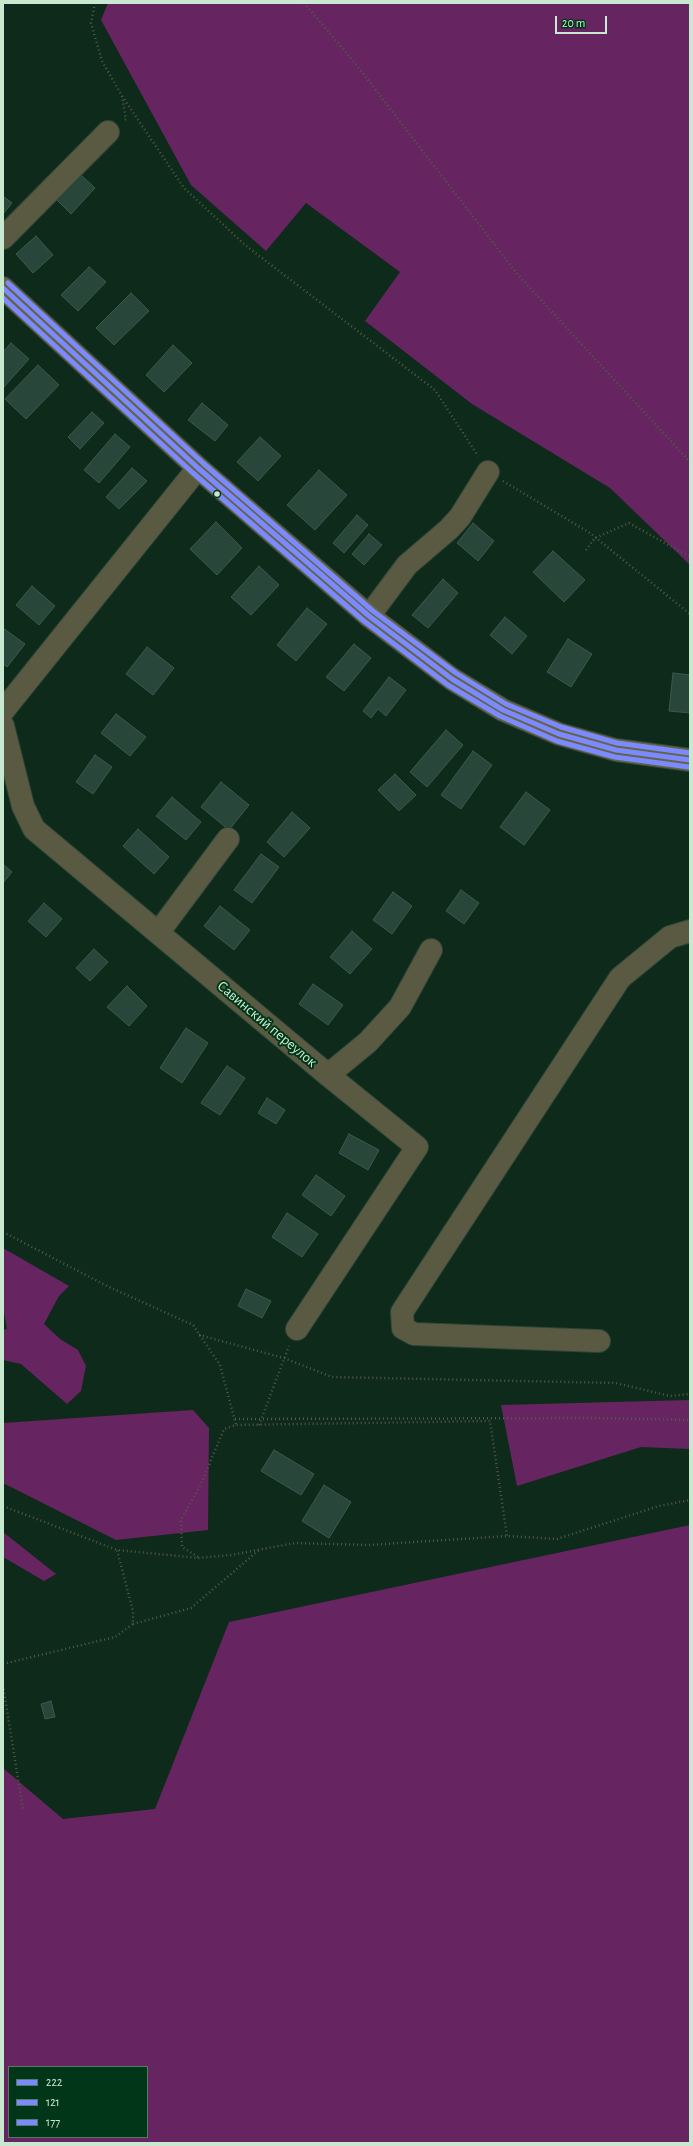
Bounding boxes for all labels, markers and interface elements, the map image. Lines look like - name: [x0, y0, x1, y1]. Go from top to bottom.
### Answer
- scale bar: [557, 8, 609, 34]
- text: 20 m: [562, 17, 585, 29]
- unlabelled marker: [212, 489, 222, 499]
- street label: Савинский переулок: [213, 977, 321, 1071]
- legend: [8, 2066, 148, 2138]
- text: 222: [46, 2076, 62, 2088]
- text: 121: [46, 2096, 60, 2108]
- text: 177: [46, 2116, 60, 2128]

